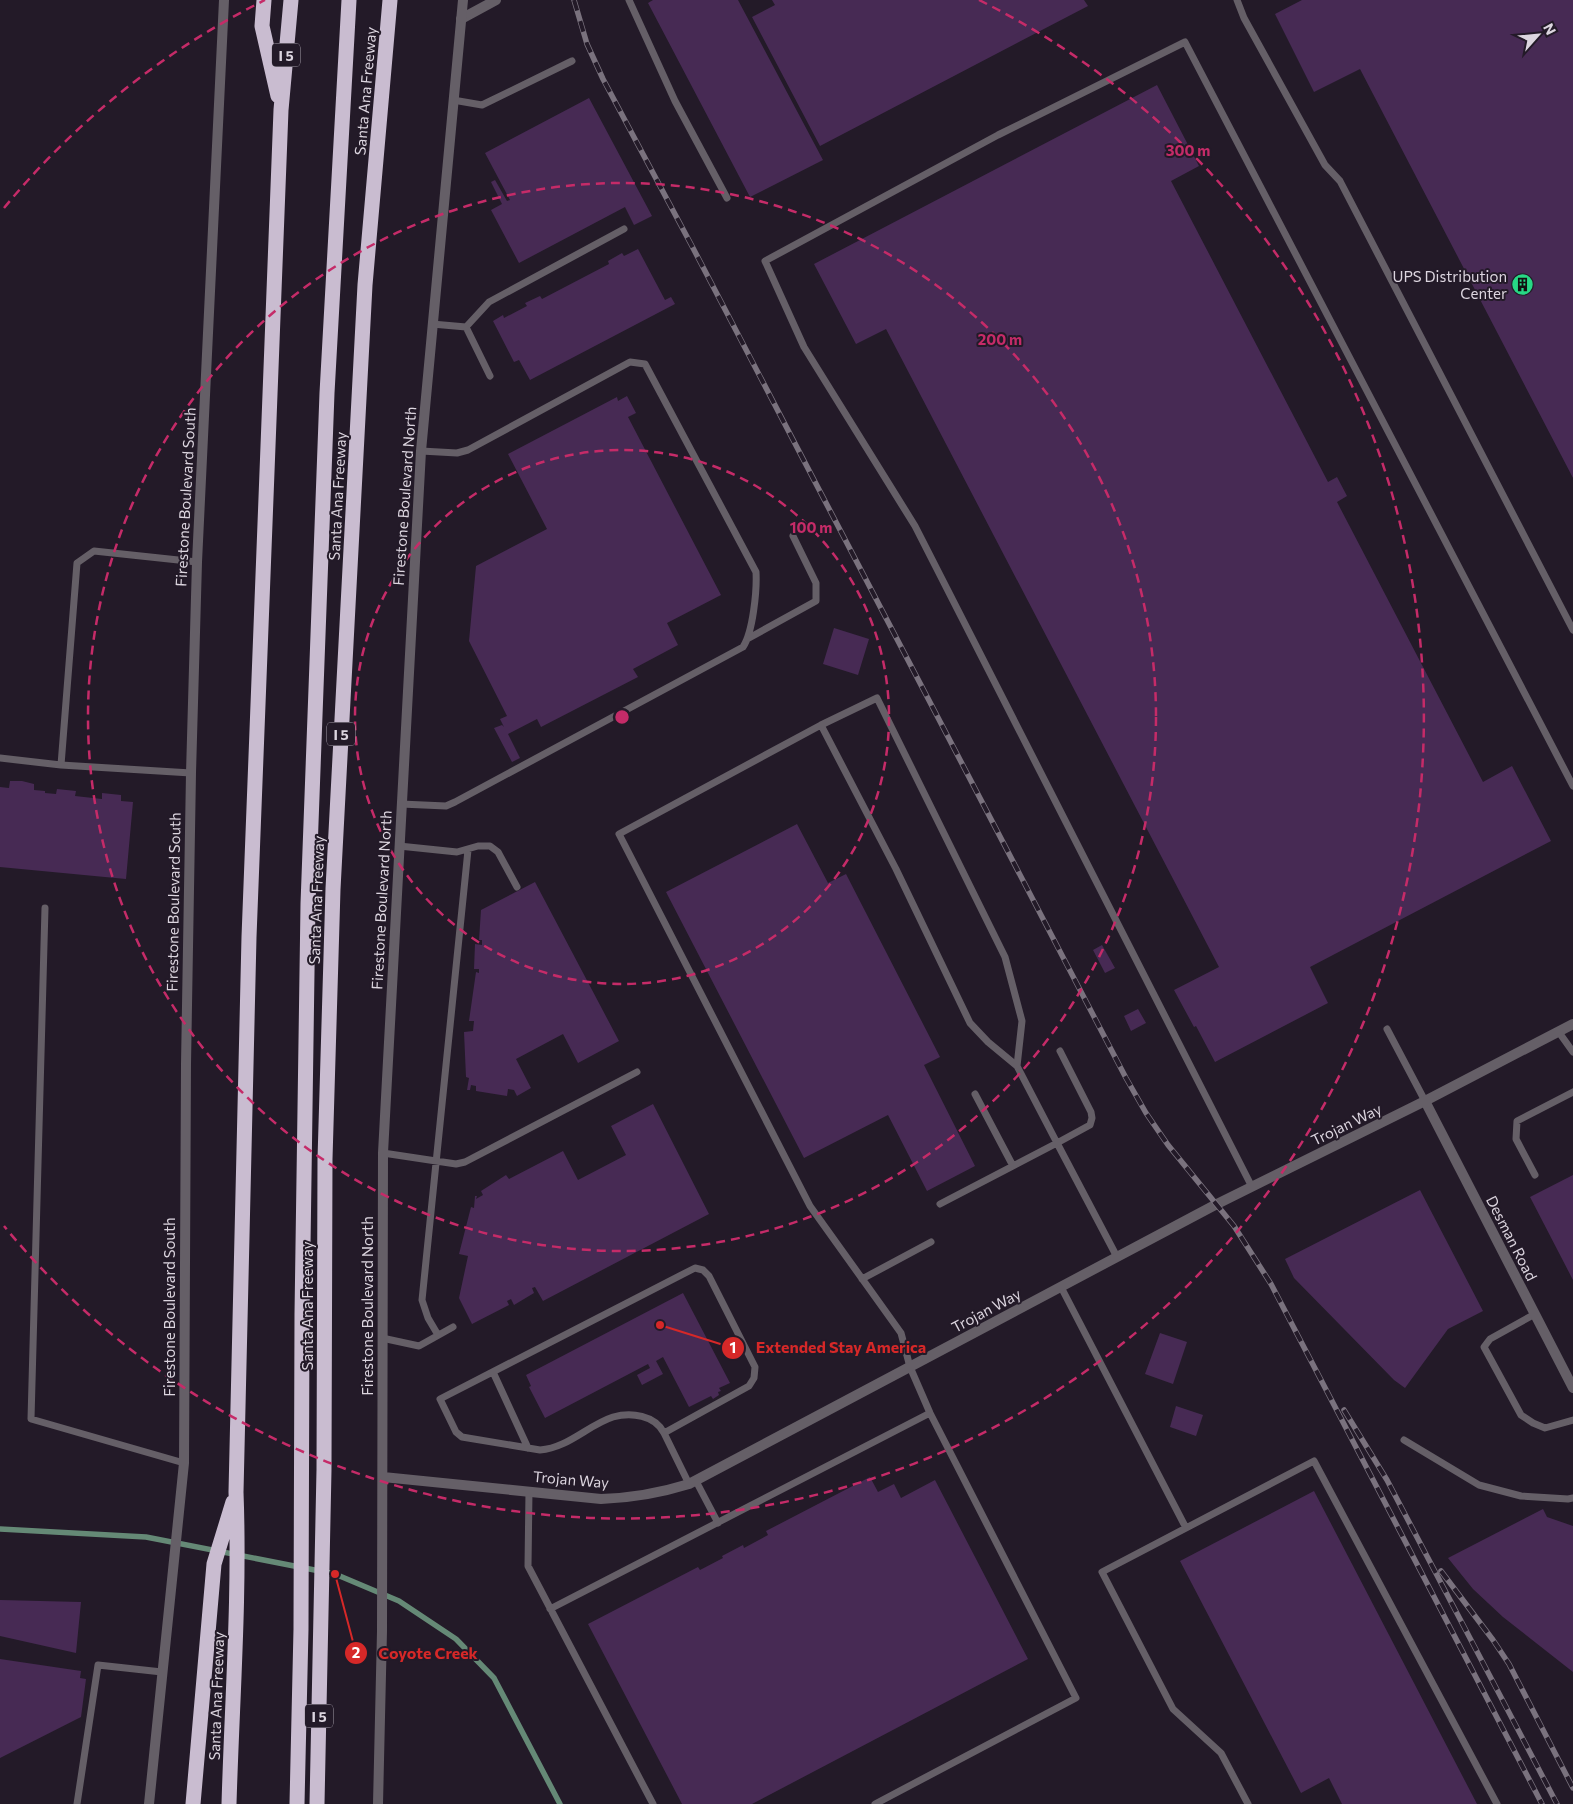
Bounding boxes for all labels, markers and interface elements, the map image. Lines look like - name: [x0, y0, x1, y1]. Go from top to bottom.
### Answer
- north arrow: [1513, 10, 1563, 60]
- text: N: [1540, 20, 1560, 37]
- street label: Santa Ana Freeway: [350, 26, 380, 156]
- road number: I 5: [272, 44, 300, 66]
- text: 300 m: [1166, 141, 1210, 159]
- place label: UPS Distribution Center: [1392, 267, 1507, 302]
- building icon: UPS Distribution Center: [1511, 273, 1535, 297]
- text: 200 m: [978, 330, 1022, 348]
- street label: Firestone Boulevard North: [389, 406, 419, 586]
- street label: Firestone Boulevard South: [171, 407, 199, 587]
- street label: Santa Ana Freeway: [325, 431, 349, 561]
- text: 100 m: [790, 518, 832, 536]
- centre of rings: [613, 708, 631, 726]
- road number: I 5: [327, 722, 355, 746]
- street label: Firestone Boulevard North: [367, 810, 395, 990]
- street label: Firestone Boulevard South: [162, 812, 184, 992]
- street label: Santa Ana Freeway: [305, 835, 327, 965]
- street label: Trojan Way: [1308, 1099, 1384, 1149]
- street label: Desman Road: [1483, 1192, 1541, 1284]
- street label: Firestone Boulevard North: [358, 1216, 376, 1396]
- street label: Firestone Boulevard South: [160, 1217, 178, 1397]
- street label: Santa Ana Freeway: [298, 1241, 316, 1370]
- street label: Trojan Way: [948, 1284, 1024, 1336]
- callout: Extended Stay America: [720, 1332, 936, 1363]
- text: Extended Stay America: [756, 1337, 926, 1356]
- text: 1: [730, 1338, 736, 1356]
- street label: Trojan Way: [532, 1467, 610, 1491]
- street label: Santa Ana Freeway: [205, 1631, 227, 1761]
- callout: Coyote Creek: [344, 1638, 488, 1669]
- text: 2: [352, 1643, 360, 1661]
- text: Coyote Creek: [378, 1643, 479, 1662]
- road number: I 5: [305, 1704, 333, 1728]

